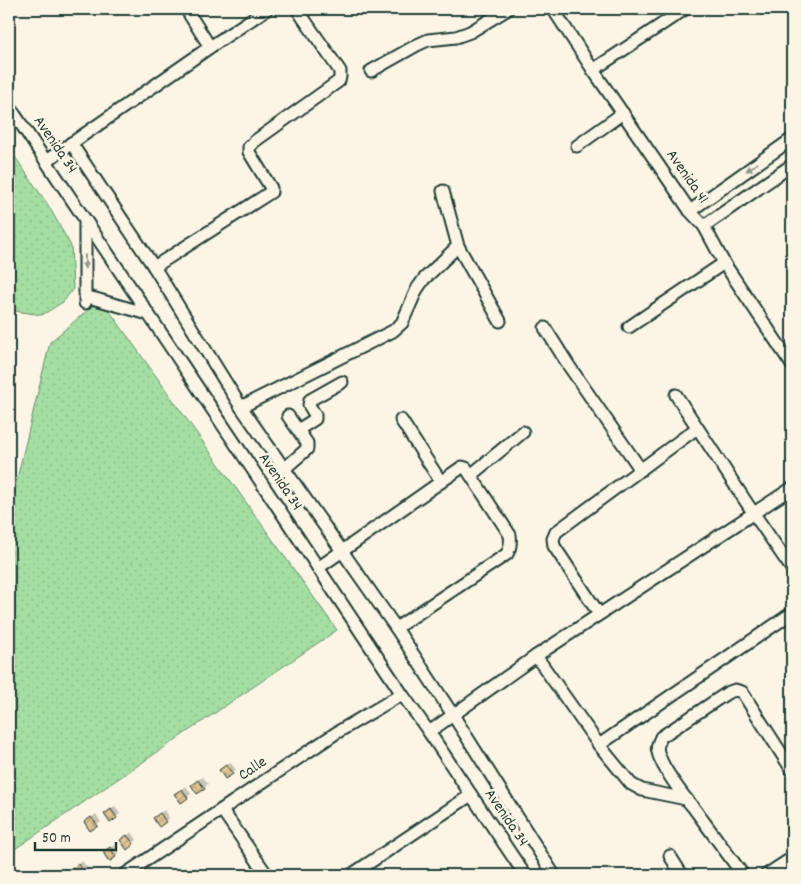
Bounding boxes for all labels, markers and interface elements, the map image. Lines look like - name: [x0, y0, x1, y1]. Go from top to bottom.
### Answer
- street label: Avenida 34: [27, 112, 83, 178]
- street label: Avenida 41: [660, 145, 714, 209]
- one-way arrow: [746, 162, 759, 172]
- one-way arrow: [81, 254, 89, 270]
- street label: Avenida 34: [252, 449, 308, 515]
- street label: Calle: [234, 751, 272, 787]
- street label: Avenida 34: [478, 785, 534, 851]
- scale bar: [35, 819, 116, 851]
- text: 50 m: [42, 828, 71, 850]

